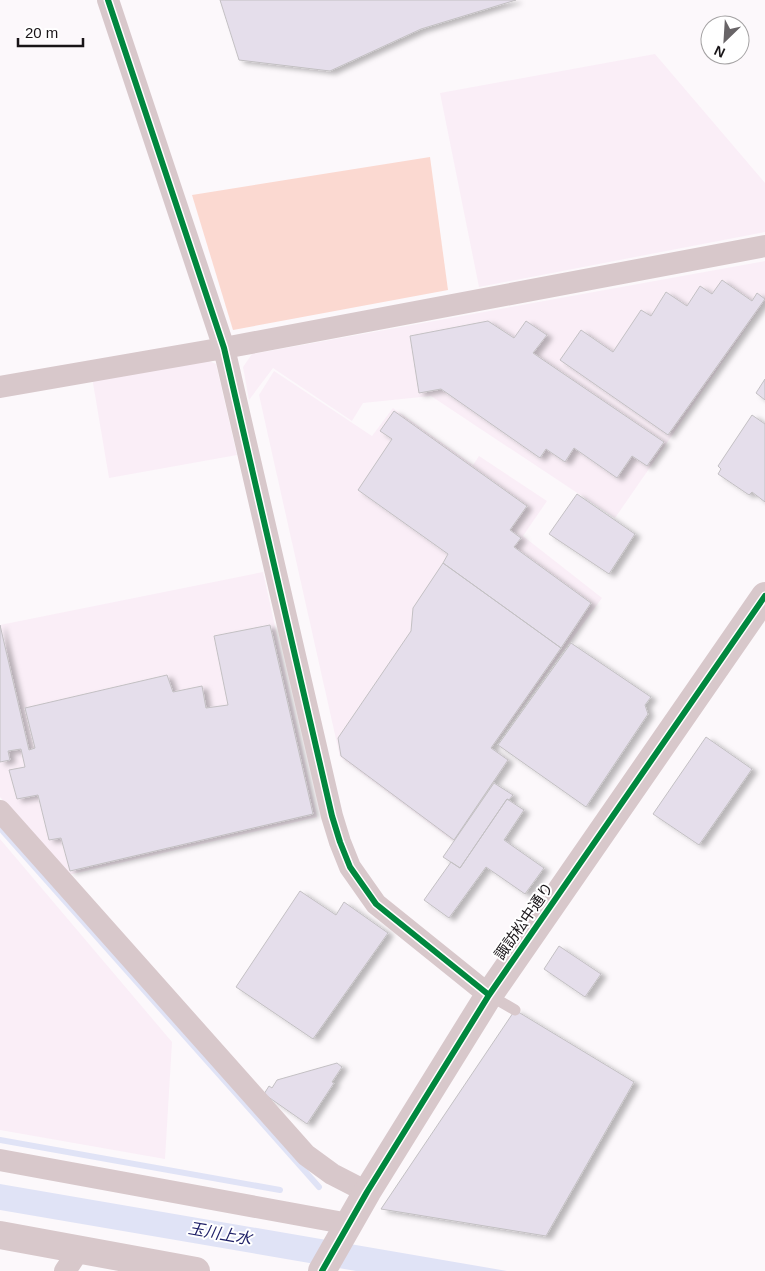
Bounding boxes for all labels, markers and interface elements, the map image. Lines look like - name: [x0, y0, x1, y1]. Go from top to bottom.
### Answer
- scale bar: [18, 15, 82, 47]
- north arrow: [700, 15, 750, 65]
- text: 20 m: [25, 24, 58, 41]
- text: N: [712, 42, 727, 61]
- street label: 諏訪松中通り: [491, 879, 556, 962]
- water label: 玉川上水: [187, 1220, 255, 1248]

